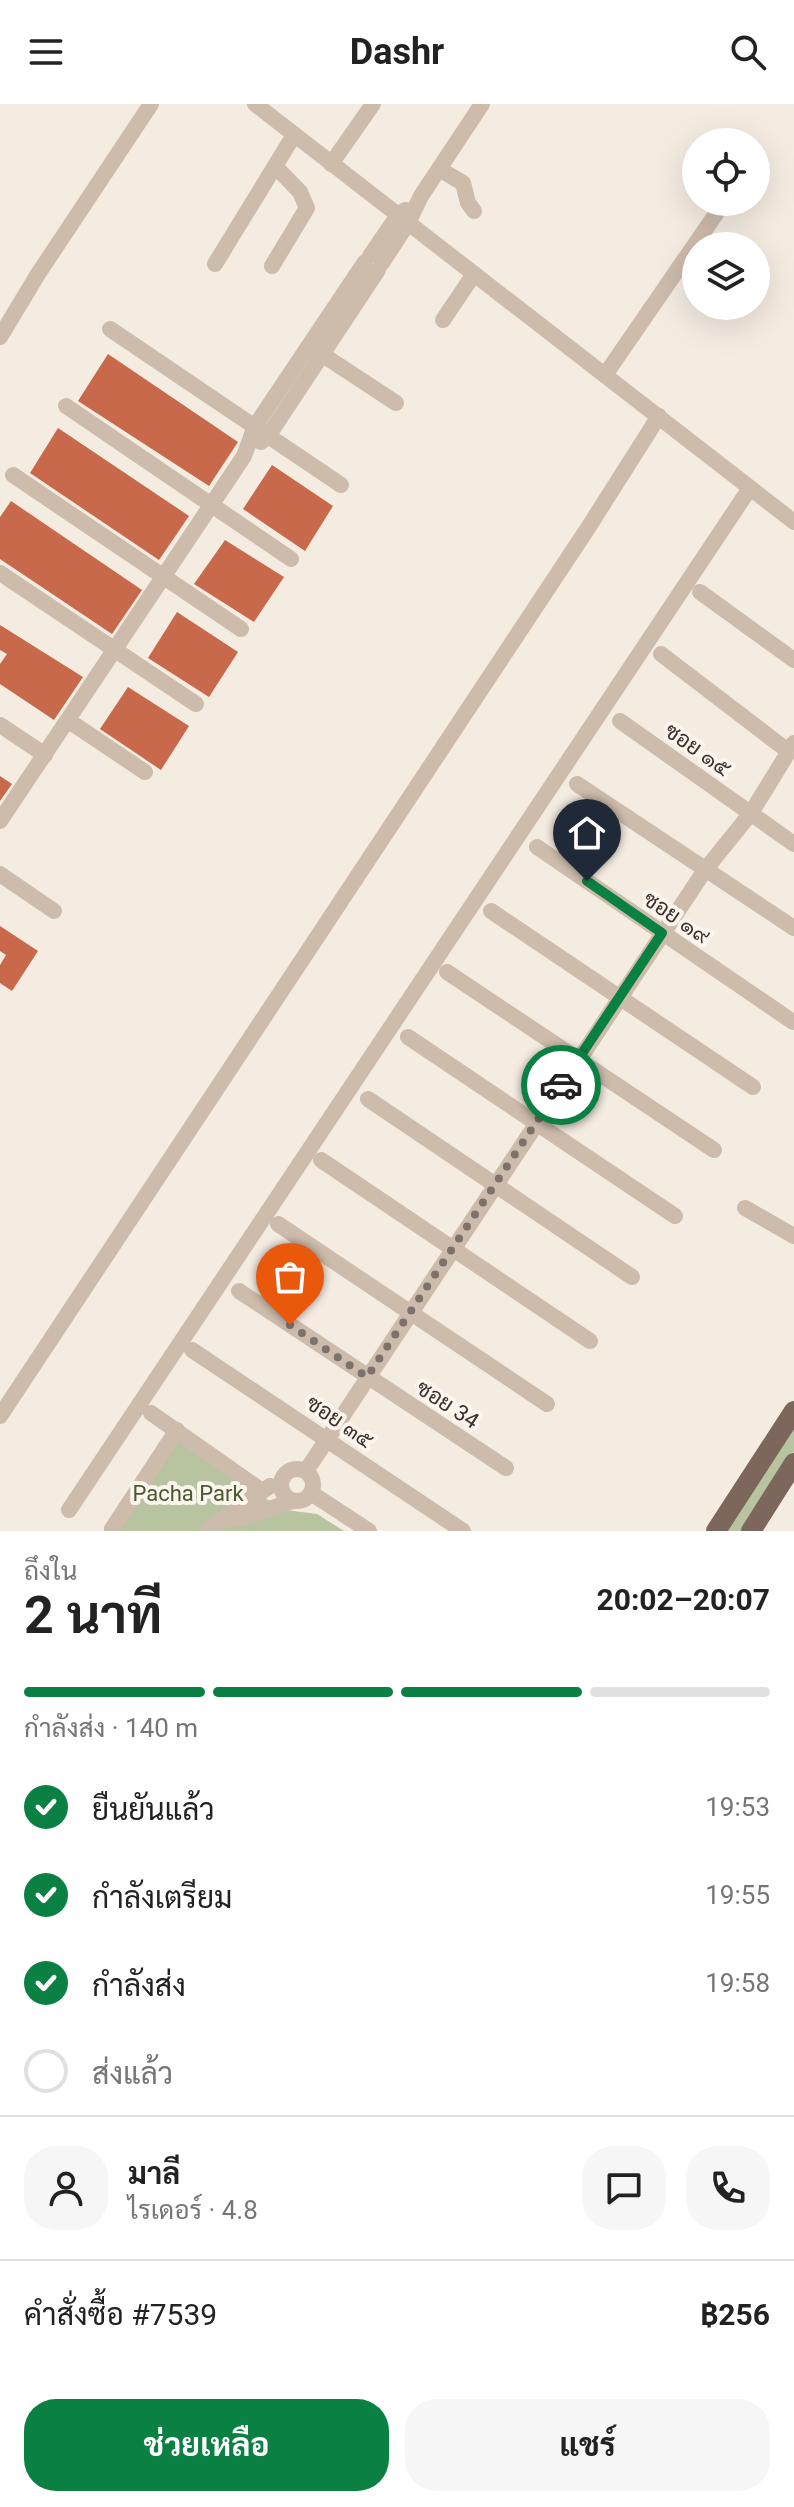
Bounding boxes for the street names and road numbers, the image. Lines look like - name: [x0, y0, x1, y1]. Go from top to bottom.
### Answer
- street label: ซอย ๑๕: [660, 718, 736, 782]
- street label: ซอย ๑๙: [639, 886, 715, 949]
- street label: ซอย 34: [412, 1375, 484, 1434]
- street label: ซอย ๓๕: [302, 1390, 379, 1453]

